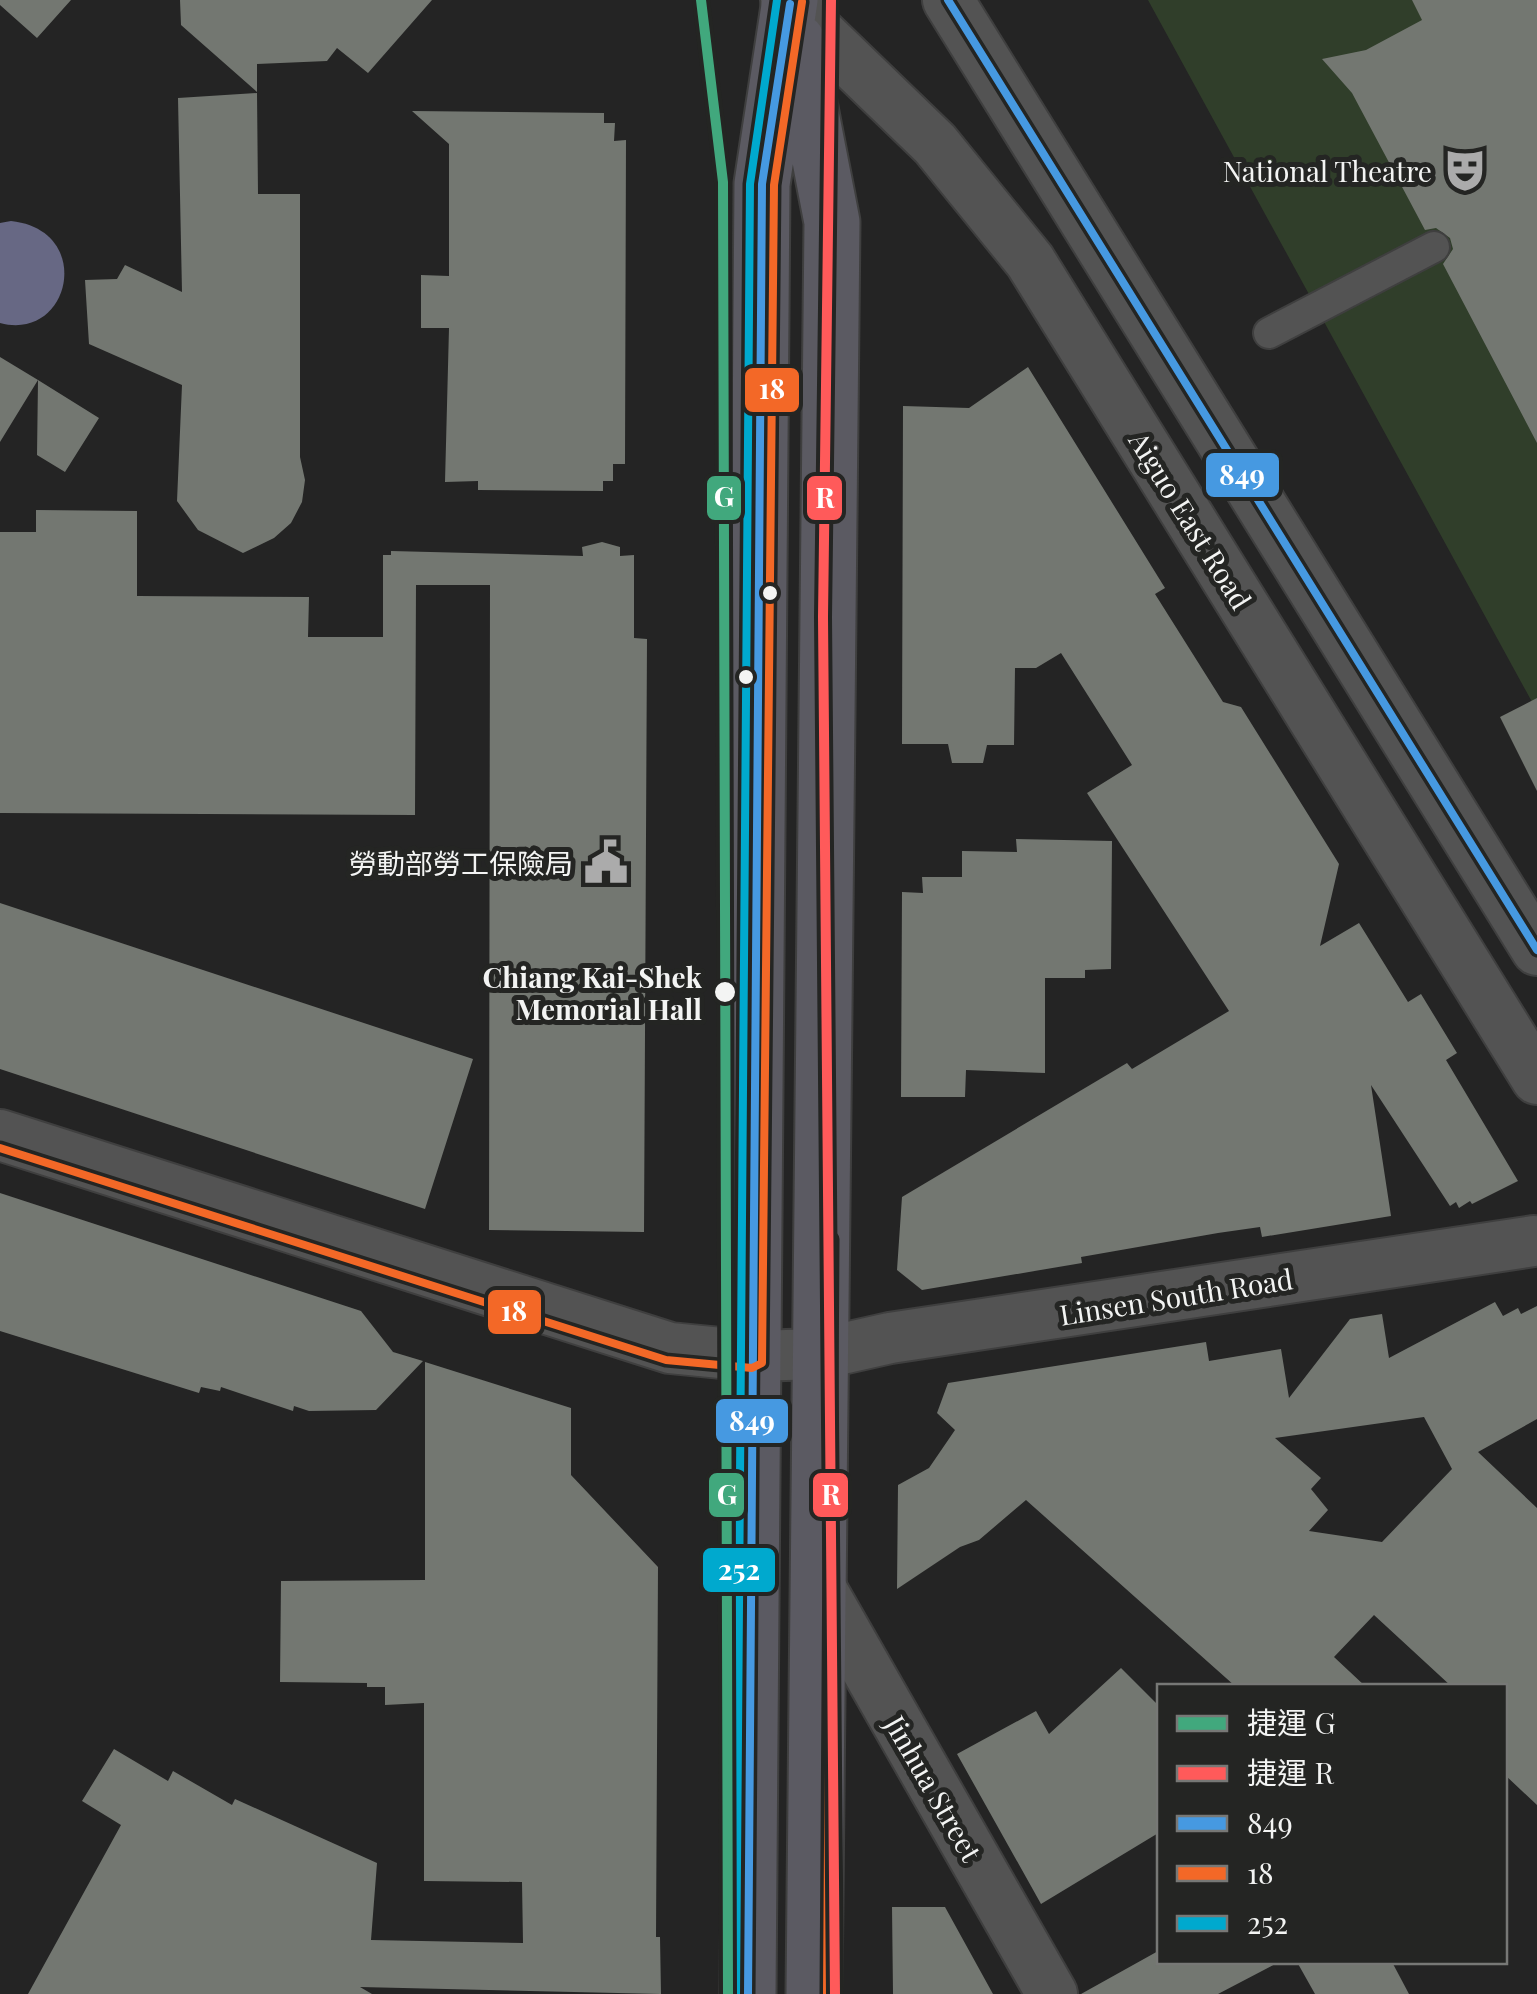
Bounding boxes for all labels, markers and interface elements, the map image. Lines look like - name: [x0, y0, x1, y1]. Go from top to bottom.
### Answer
- theatre icon: National Theatre: [1441, 146, 1489, 194]
- place label: National Theatre: [1223, 152, 1432, 189]
- line badge: 18: [743, 366, 801, 414]
- text: 18: [759, 369, 785, 406]
- street label: Aiguo East Road: [1121, 423, 1260, 616]
- line badge: 849: [1204, 451, 1281, 499]
- text: 849: [1219, 455, 1265, 492]
- line badge: G: [705, 474, 743, 522]
- line badge: R: [805, 474, 844, 522]
- text: G: [714, 477, 734, 514]
- text: R: [815, 478, 835, 515]
- unlabelled marker: [760, 583, 780, 603]
- unlabelled marker: [736, 667, 756, 687]
- public building icon: 勞動部勞工保險局: [582, 838, 630, 886]
- place label: 勞動部勞工保險局: [349, 844, 573, 881]
- place label: Chiang Kai-Shek Memorial Hall: [483, 958, 703, 1027]
- marker: Chiang Kai-Shek Memorial Hall: [712, 979, 738, 1005]
- street label: Linsen South Road: [1057, 1259, 1295, 1333]
- line badge: 18: [486, 1288, 543, 1336]
- text: 18: [501, 1291, 527, 1328]
- line badge: 849: [714, 1397, 790, 1445]
- text: 849: [729, 1401, 775, 1438]
- line badge: G: [707, 1471, 746, 1519]
- line badge: R: [811, 1471, 850, 1519]
- text: G: [717, 1475, 737, 1512]
- text: R: [821, 1475, 841, 1512]
- line badge: 252: [701, 1546, 777, 1594]
- text: 252: [718, 1550, 760, 1587]
- legend: [1157, 1684, 1507, 1964]
- text: 捷運 G: [1247, 1702, 1336, 1742]
- street label: Jinhua Street: [877, 1708, 991, 1869]
- text: 捷運 R: [1247, 1752, 1334, 1792]
- text: 849: [1247, 1802, 1293, 1842]
- text: 18: [1247, 1852, 1274, 1892]
- text: 252: [1247, 1902, 1288, 1942]

